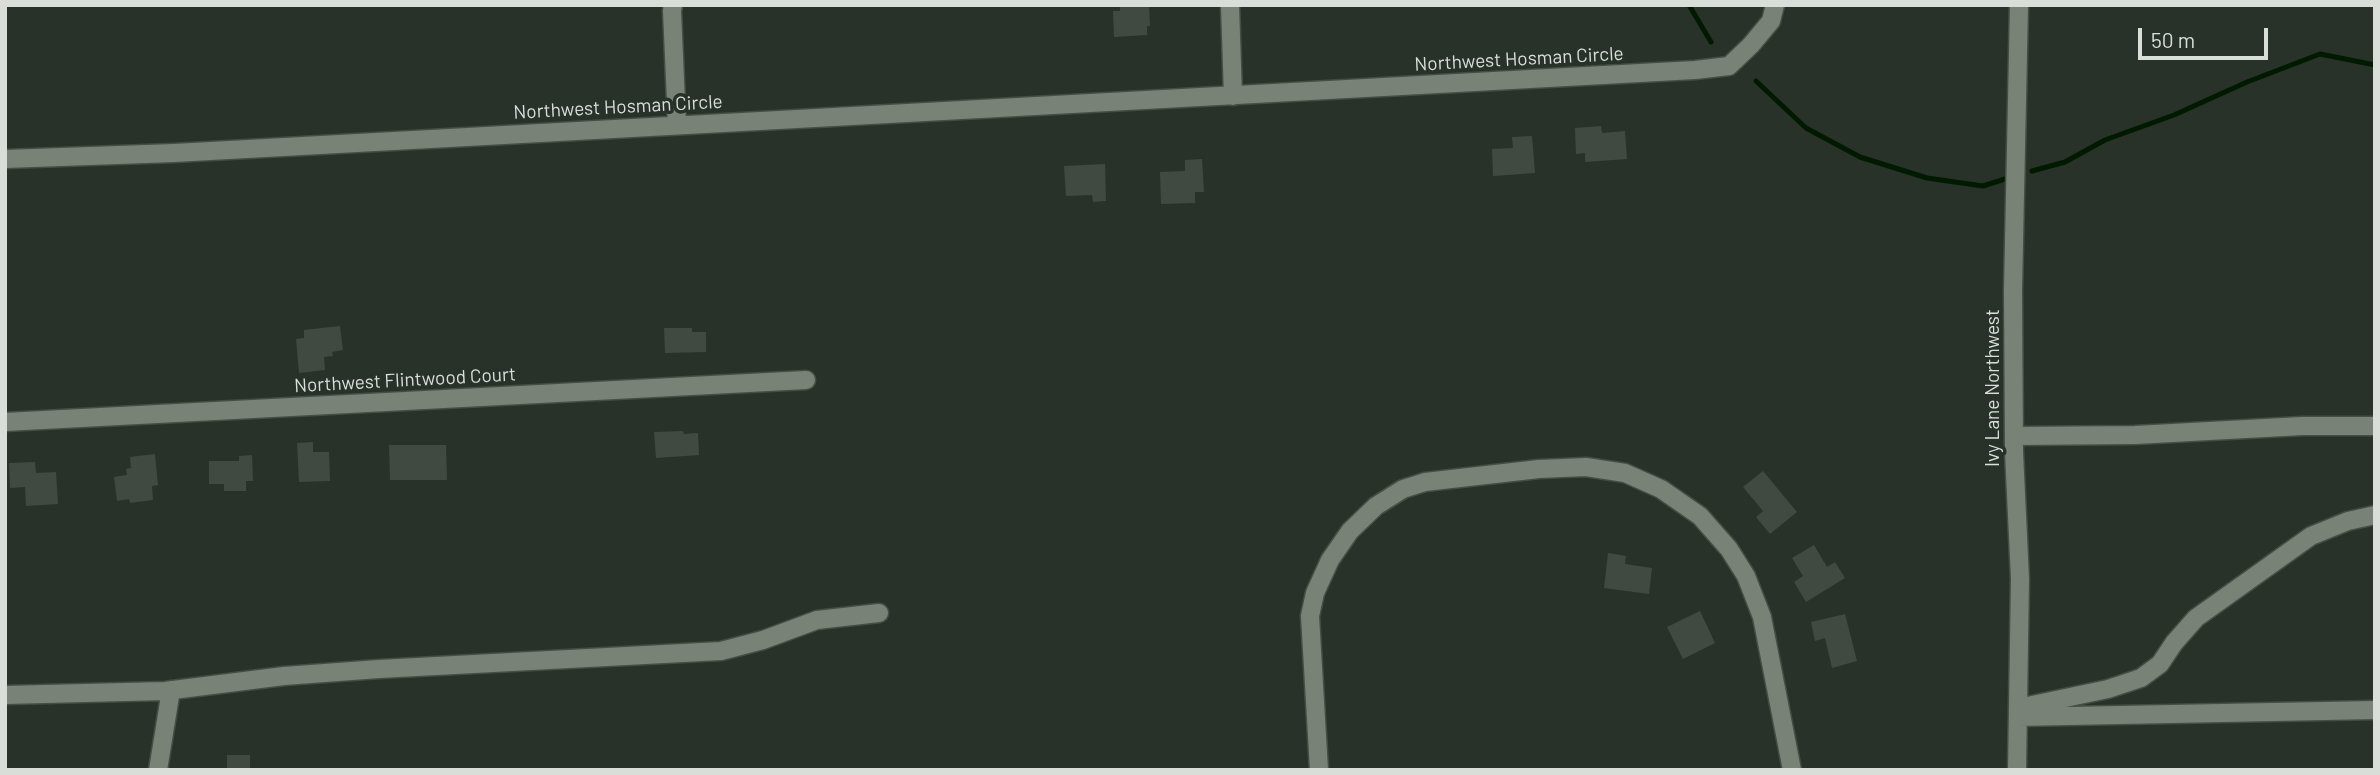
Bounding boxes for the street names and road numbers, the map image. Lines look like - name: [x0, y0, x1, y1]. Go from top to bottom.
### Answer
- street label: Northwest Hosman Circle: [1414, 42, 1624, 76]
- street label: Northwest Hosman Circle: [513, 90, 723, 124]
- street label: Ivy Lane Northwest: [1982, 309, 2004, 467]
- street label: Northwest Flintwood Court: [294, 363, 516, 397]

